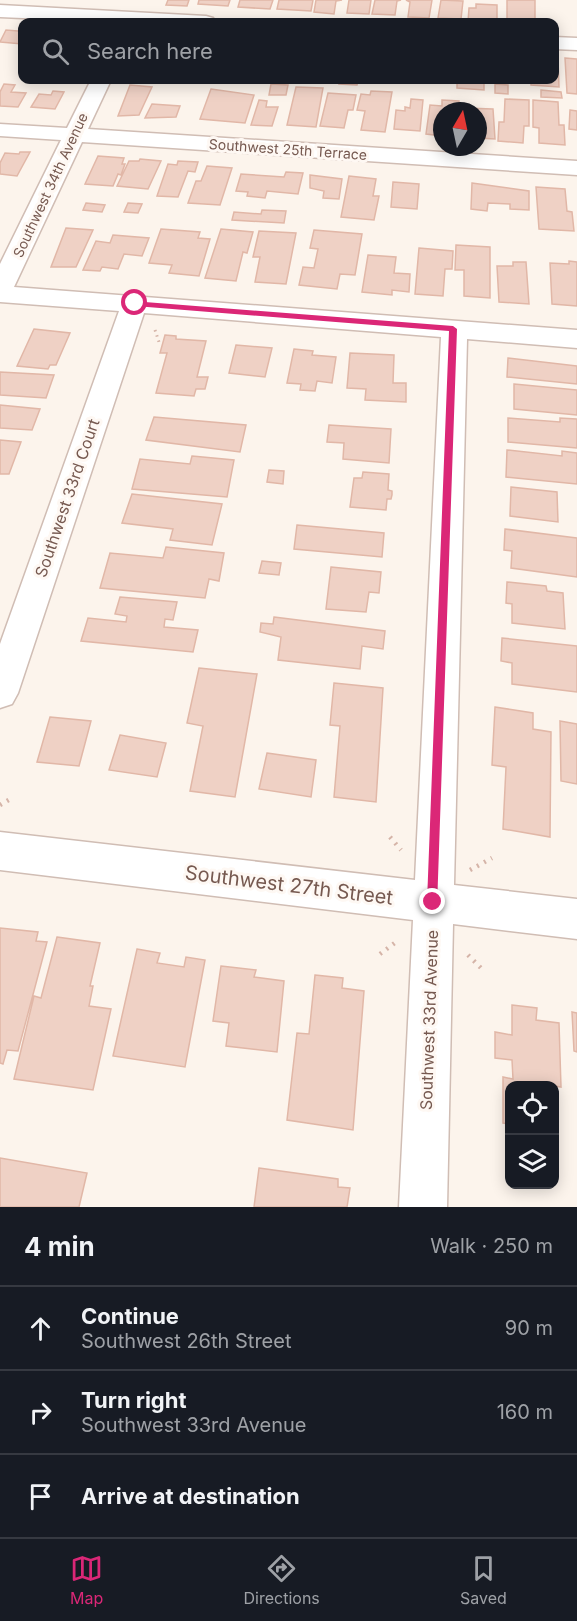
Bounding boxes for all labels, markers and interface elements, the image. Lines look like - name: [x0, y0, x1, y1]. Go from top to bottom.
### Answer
- search box: [18, 18, 559, 84]
- icon: search: [39, 35, 72, 68]
- text: Search here: [87, 38, 213, 64]
- north arrow: [433, 102, 487, 156]
- street label: Southwest 34th Avenue: [9, 110, 91, 260]
- street label: Southwest 25th Terrace: [208, 135, 368, 163]
- route start: [121, 289, 147, 315]
- street label: Southwest 33rd Court: [30, 416, 104, 580]
- street label: Southwest 27th Street: [184, 860, 395, 910]
- route end: [419, 888, 445, 914]
- street label: Southwest 33rd Avenue: [416, 930, 442, 1110]
- map controls: [505, 1081, 559, 1189]
- button: locate: [505, 1081, 559, 1135]
- button: layers: [505, 1135, 559, 1189]
- text: 4 min: [24, 1231, 95, 1262]
- text: Walk · 250 m: [430, 1234, 553, 1258]
- text: Continue: [81, 1303, 179, 1329]
- icon: ahead: [24, 1312, 57, 1345]
- text: 90 m: [505, 1316, 553, 1340]
- text: Southwest 26th Street: [81, 1329, 291, 1353]
- text: Turn right: [81, 1387, 187, 1413]
- icon: right: [24, 1396, 57, 1429]
- text: 160 m: [497, 1400, 553, 1424]
- text: Southwest 33rd Avenue: [81, 1413, 306, 1437]
- icon: arrive: [24, 1480, 57, 1513]
- text: Arrive at destination: [81, 1483, 300, 1509]
- tab: Map: [70, 1552, 103, 1608]
- tab: Directions: [244, 1552, 320, 1608]
- tab: Saved: [460, 1552, 507, 1608]

